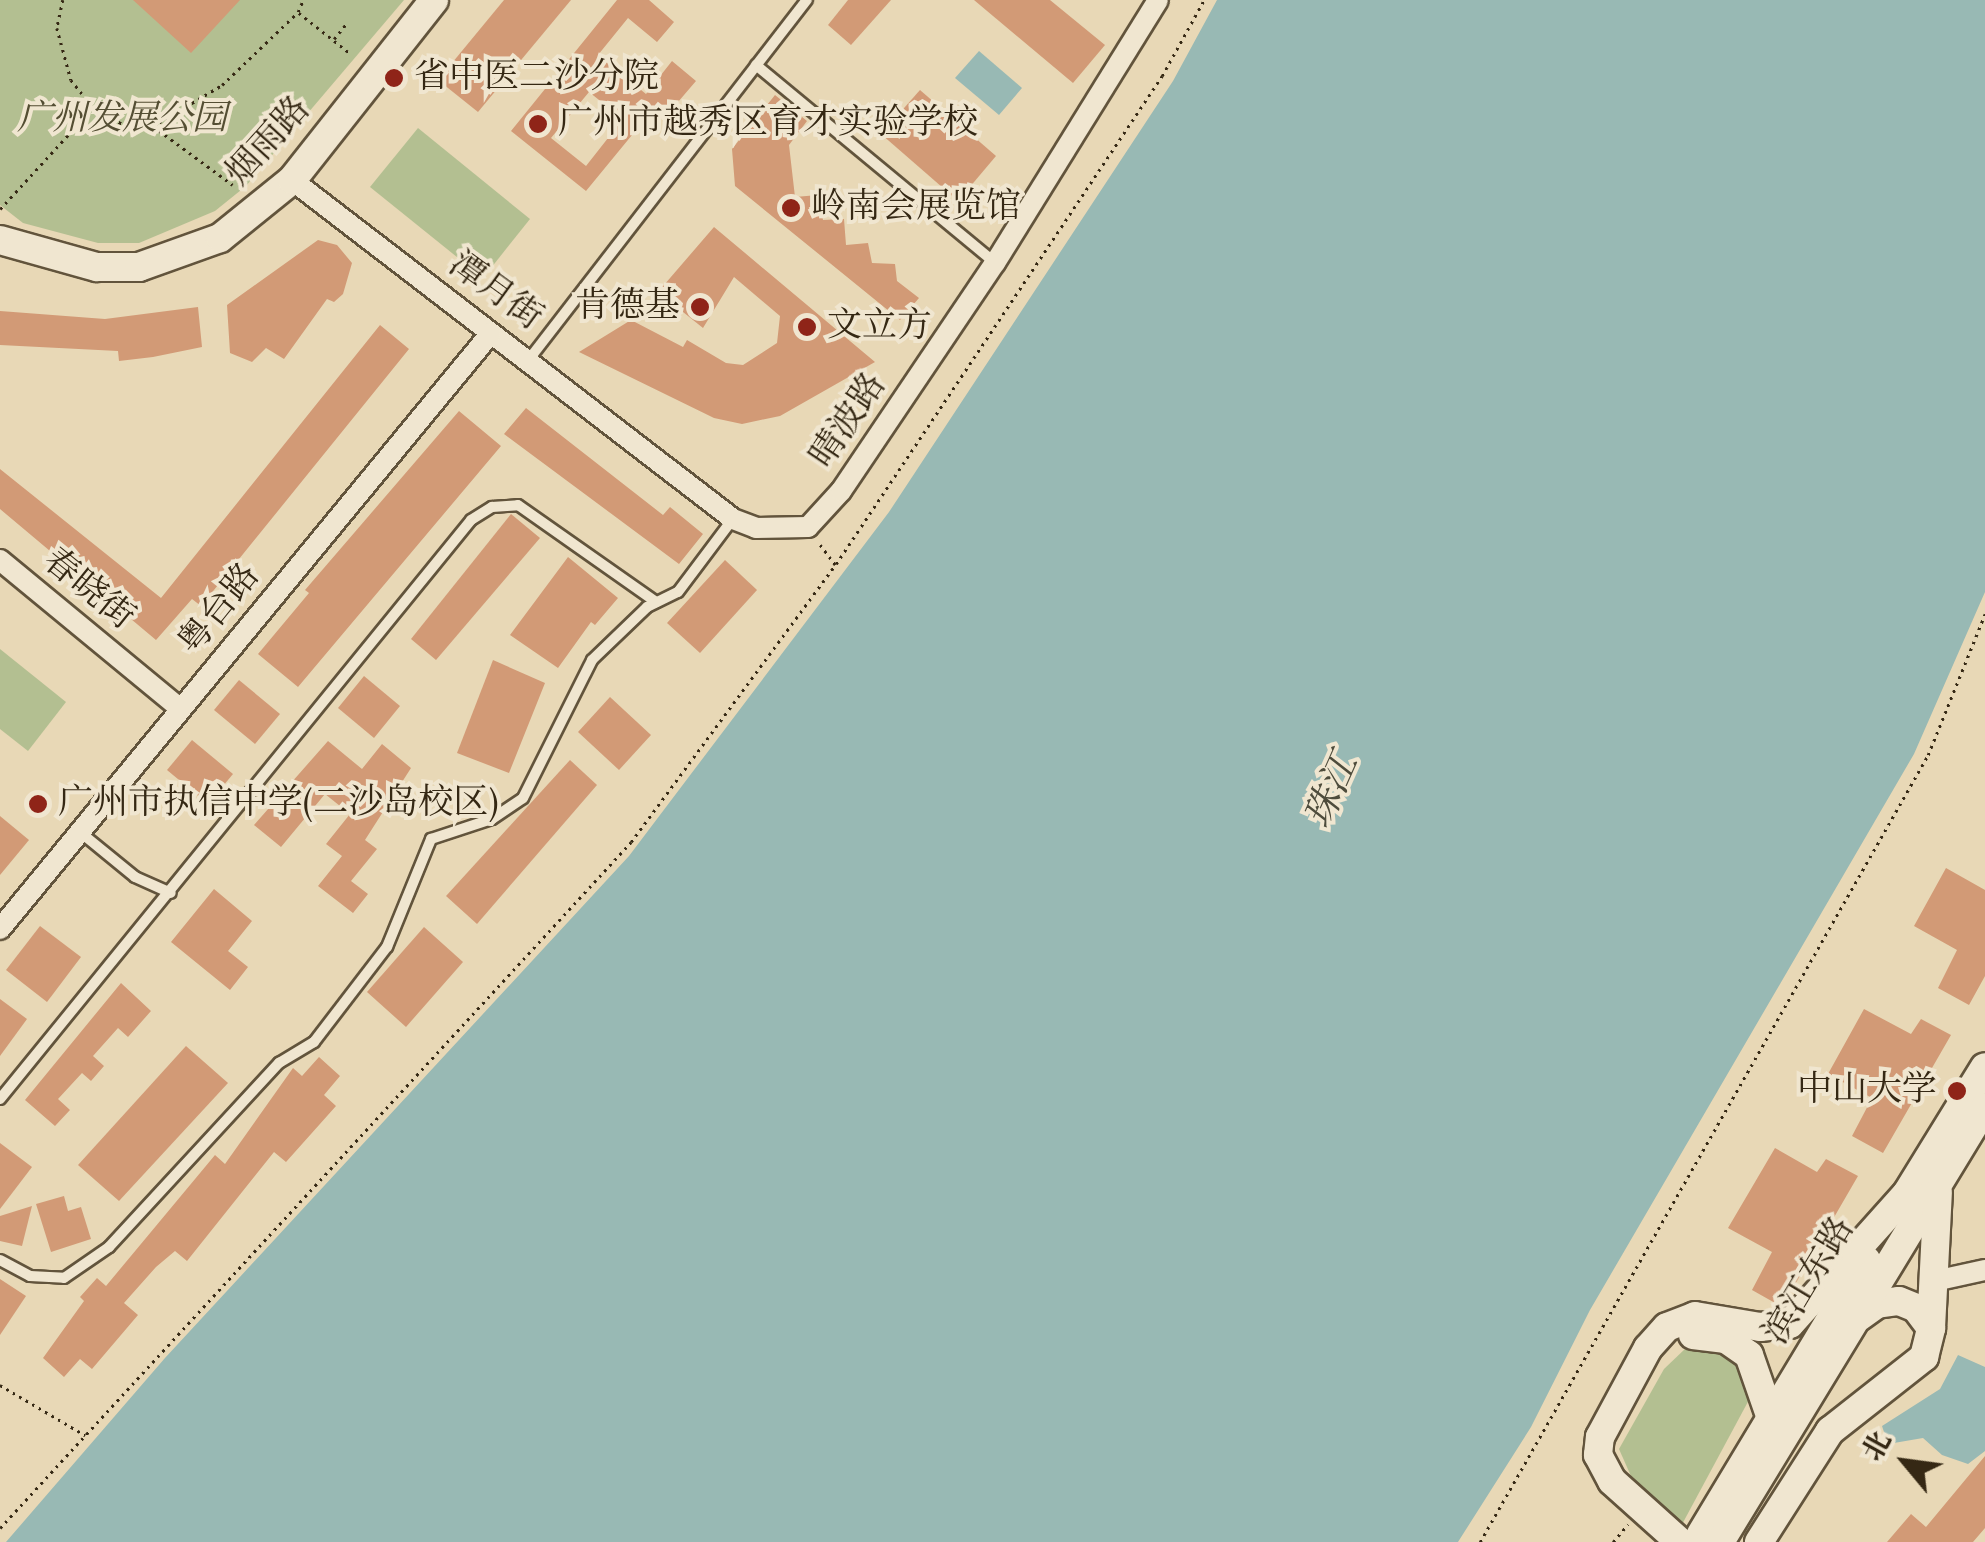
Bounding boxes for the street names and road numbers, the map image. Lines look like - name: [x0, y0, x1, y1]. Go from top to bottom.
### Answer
- street label: 烟雨路: [218, 89, 320, 195]
- street label: 潭月街: [440, 244, 550, 340]
- street label: 晴波路: [802, 366, 896, 476]
- street label: 春晓街: [34, 541, 142, 639]
- street label: 粤台路: [171, 556, 269, 664]
- street label: 滨江东路: [1756, 1210, 1864, 1352]

